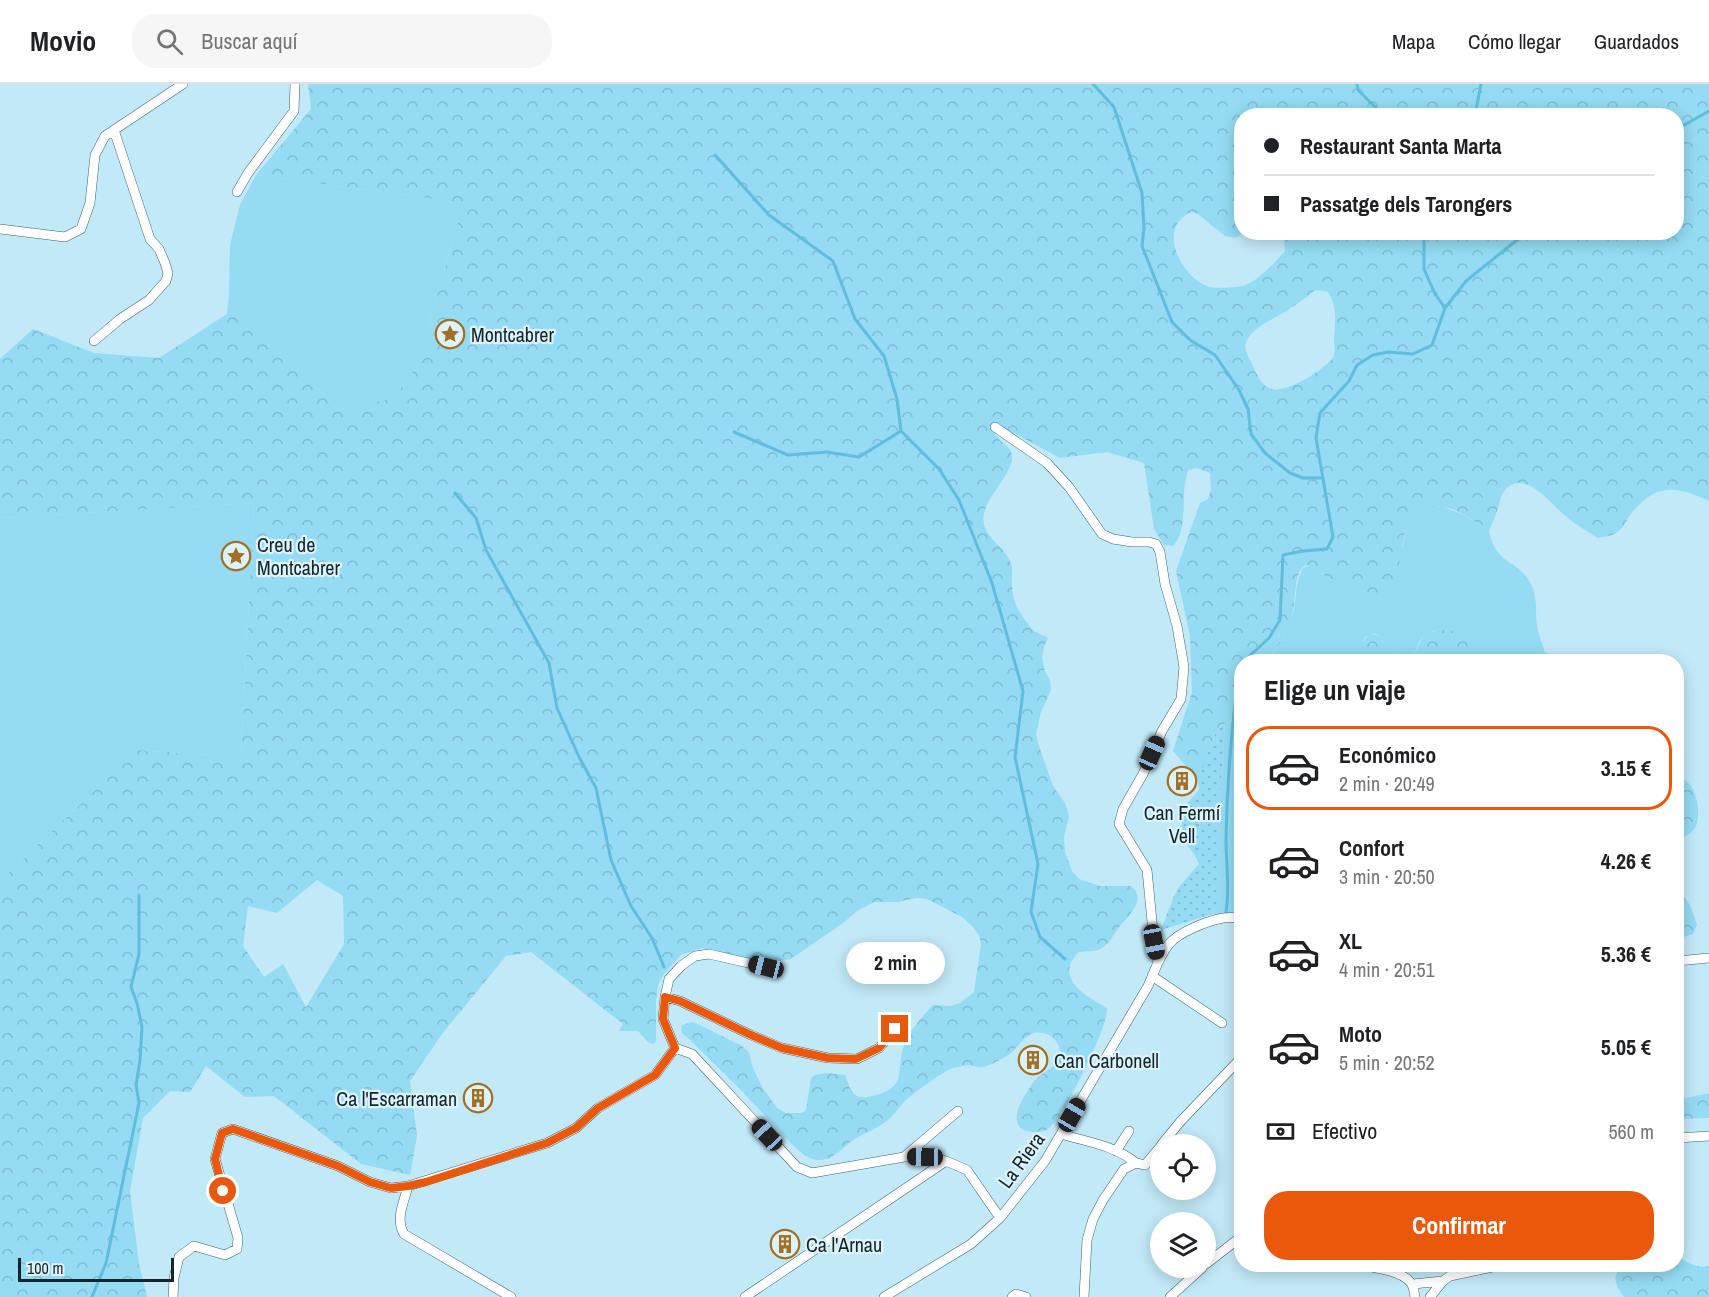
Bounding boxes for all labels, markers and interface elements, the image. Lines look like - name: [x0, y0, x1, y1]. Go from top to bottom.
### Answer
- search box: [132, 14, 552, 68]
- text: Movio: [30, 22, 96, 60]
- icon: search: [153, 25, 186, 58]
- text: Buscar aquí: [201, 26, 298, 56]
- text: Mapa: [1392, 27, 1435, 56]
- text: Cómo llegar: [1468, 27, 1561, 56]
- text: Guardados: [1594, 27, 1679, 56]
- text: Restaurant Santa Marta: [1300, 131, 1502, 161]
- text: Passatge dels Tarongers: [1300, 189, 1512, 219]
- place icon: Montcabrer: [434, 318, 466, 350]
- place label: Montcabrer: [471, 321, 554, 348]
- place label: Creu de Montcabrer: [257, 531, 340, 581]
- place icon: Creu de Montcabrer: [220, 540, 252, 572]
- text: Elige un viaje: [1264, 672, 1406, 708]
- car: [1136, 733, 1168, 773]
- text: Económico: [1339, 740, 1436, 770]
- icon: car: [1267, 741, 1321, 795]
- text: 3.15 €: [1601, 753, 1651, 783]
- building icon: Can Fermí Vell: [1166, 765, 1198, 797]
- text: 2 min · 20:49: [1339, 770, 1435, 797]
- place label: Can Fermí Vell: [1144, 799, 1221, 849]
- text: Confort: [1339, 833, 1404, 863]
- icon: car: [1267, 834, 1321, 888]
- text: 4.26 €: [1601, 846, 1651, 876]
- text: 3 min · 20:50: [1339, 863, 1435, 890]
- car: [1142, 923, 1166, 961]
- text: XL: [1339, 926, 1362, 956]
- icon: car: [1267, 927, 1321, 981]
- text: 5.36 €: [1601, 939, 1651, 969]
- callout: 2 min: [846, 942, 944, 984]
- text: 2 min: [874, 949, 917, 976]
- car: [746, 954, 786, 980]
- text: 4 min · 20:51: [1339, 956, 1435, 983]
- route end: [881, 1015, 908, 1042]
- text: Moto: [1339, 1019, 1382, 1049]
- icon: car: [1267, 1020, 1321, 1074]
- text: 5.05 €: [1601, 1032, 1651, 1062]
- building icon: Can Carbonell: [1017, 1044, 1049, 1076]
- place label: Can Carbonell: [1054, 1047, 1159, 1074]
- text: 5 min · 20:52: [1339, 1049, 1435, 1076]
- building icon: Ca l'Escarraman: [462, 1082, 494, 1114]
- place label: Ca l'Escarraman: [336, 1085, 457, 1112]
- car: [1055, 1095, 1089, 1135]
- icon: cash: [1264, 1115, 1297, 1148]
- car: [748, 1116, 786, 1154]
- text: Efectivo: [1312, 1116, 1377, 1146]
- text: 560 m: [1608, 1118, 1654, 1145]
- street label: La Riera: [992, 1127, 1050, 1193]
- map controls: [1150, 1134, 1216, 1278]
- button: locate: [1150, 1134, 1216, 1200]
- car: [907, 1148, 943, 1166]
- route start: [209, 1177, 236, 1204]
- button: Confirmar: [1264, 1191, 1654, 1260]
- button: layers: [1150, 1212, 1216, 1278]
- building icon: Ca l'Arnau: [769, 1228, 801, 1260]
- place label: Ca l'Arnau: [806, 1231, 882, 1258]
- scale bar: [18, 1255, 174, 1282]
- text: 100 m: [27, 1257, 63, 1279]

